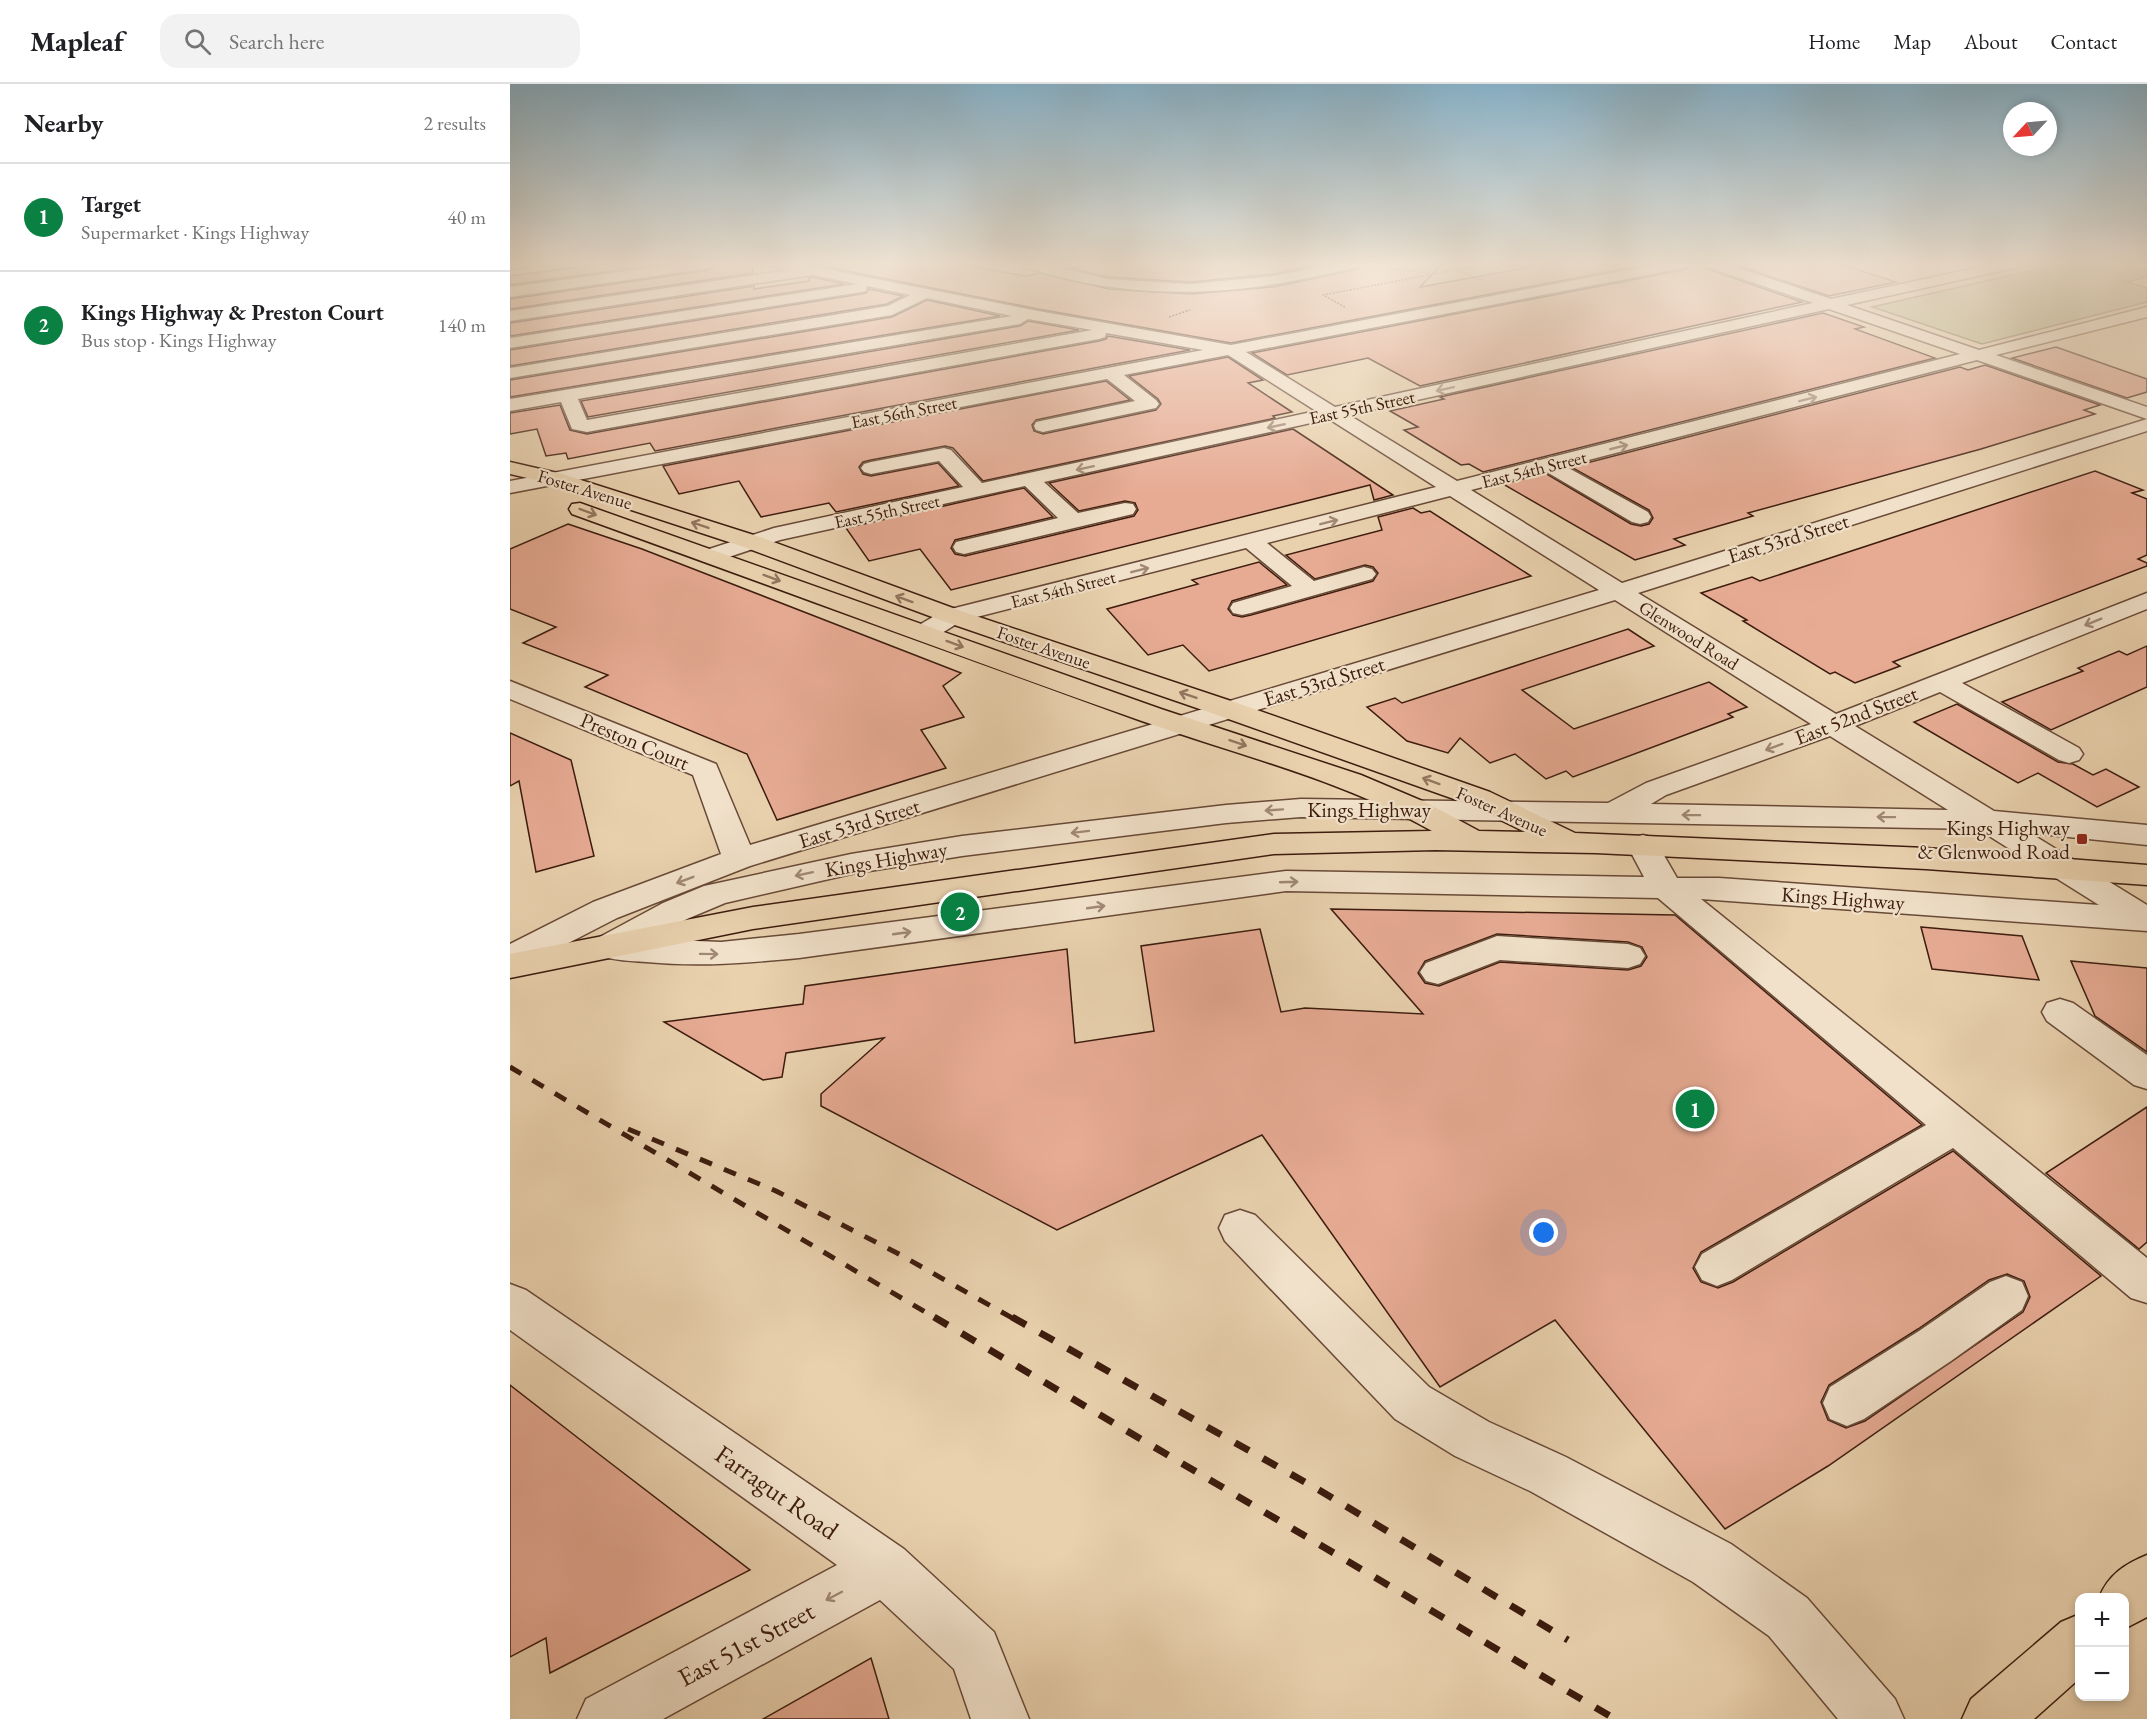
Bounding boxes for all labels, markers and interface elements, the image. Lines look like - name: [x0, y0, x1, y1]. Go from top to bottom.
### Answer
- search box: [160, 14, 580, 68]
- text: Mapleaf: [30, 23, 124, 59]
- icon: search: [181, 25, 214, 58]
- text: Search here: [229, 27, 324, 56]
- text: Home: [1808, 28, 1860, 55]
- text: Map: [1893, 28, 1931, 55]
- text: About: [1964, 28, 2017, 55]
- text: Contact: [2050, 28, 2117, 55]
- north arrow: [2003, 102, 2057, 156]
- text: Nearby: [24, 106, 104, 140]
- text: 2 results: [423, 110, 486, 136]
- text: Target: [81, 190, 141, 219]
- text: 1: [38, 204, 49, 230]
- text: 40 m: [447, 204, 486, 230]
- text: Supermarket · Kings Highway: [81, 219, 309, 245]
- text: Kings Highway & Preston Court: [81, 298, 384, 327]
- text: 2: [38, 312, 49, 338]
- text: 140 m: [438, 312, 486, 338]
- text: Bus stop · Kings Highway: [81, 327, 277, 353]
- one-way arrow: [1436, 383, 1455, 395]
- street label: East 55th Street: [1307, 385, 1417, 429]
- street label: East 56th Street: [849, 390, 959, 434]
- one-way arrow: [1798, 392, 1817, 404]
- one-way arrow: [1266, 421, 1286, 432]
- one-way arrow: [1609, 441, 1628, 453]
- street label: East 54th Street: [1479, 445, 1589, 493]
- one-way arrow: [1076, 463, 1095, 474]
- street label: Foster Avenue: [535, 464, 635, 514]
- street label: East 55th Street: [832, 489, 942, 533]
- street label: East 53rd Street: [1724, 507, 1852, 569]
- one-way arrow: [578, 508, 597, 519]
- one-way arrow: [1319, 515, 1338, 527]
- one-way arrow: [691, 519, 710, 530]
- one-way arrow: [1130, 563, 1149, 575]
- street label: East 54th Street: [1008, 565, 1118, 613]
- one-way arrow: [762, 573, 780, 584]
- one-way arrow: [895, 592, 913, 603]
- street label: Glenwood Road: [1635, 595, 1744, 675]
- one-way arrow: [2084, 617, 2102, 628]
- street label: Foster Avenue: [994, 620, 1094, 674]
- one-way arrow: [945, 640, 964, 651]
- street label: East 53rd Street: [1260, 650, 1388, 712]
- street label: East 52nd Street: [1791, 679, 1922, 751]
- one-way arrow: [1179, 689, 1197, 700]
- street label: Preston Court: [576, 706, 694, 776]
- one-way arrow: [1228, 738, 1247, 749]
- one-way arrow: [1765, 742, 1784, 753]
- one-way arrow: [1422, 775, 1441, 786]
- street label: Foster Avenue: [1453, 781, 1551, 841]
- street label: East 53rd Street: [795, 792, 923, 854]
- street label: Kings Highway: [1307, 796, 1432, 823]
- one-way arrow: [1264, 805, 1284, 816]
- one-way arrow: [1682, 809, 1702, 820]
- one-way arrow: [1877, 811, 1897, 823]
- place label: Kings Highway & Glenwood Road: [1917, 814, 2071, 865]
- one-way arrow: [1070, 827, 1090, 838]
- marker: Kings Highway & Glenwood Road: [2075, 832, 2089, 846]
- street label: Kings Highway: [823, 835, 950, 883]
- one-way arrow: [795, 868, 814, 880]
- one-way arrow: [676, 875, 694, 886]
- one-way arrow: [1278, 876, 1298, 887]
- street label: Kings Highway: [1780, 880, 1906, 916]
- pin: 2: [940, 890, 980, 934]
- one-way arrow: [1085, 901, 1105, 912]
- one-way arrow: [892, 927, 912, 938]
- one-way arrow: [698, 948, 718, 959]
- pin: 1: [1676, 1086, 1714, 1132]
- your location: [1529, 1218, 1558, 1247]
- street label: Farragut Road: [708, 1437, 846, 1548]
- one-way arrow: [826, 1590, 843, 1602]
- map controls: [2075, 1593, 2129, 1701]
- button: +: [2075, 1593, 2129, 1647]
- street label: East 51st Street: [672, 1594, 820, 1694]
- button: −: [2075, 1647, 2129, 1701]

